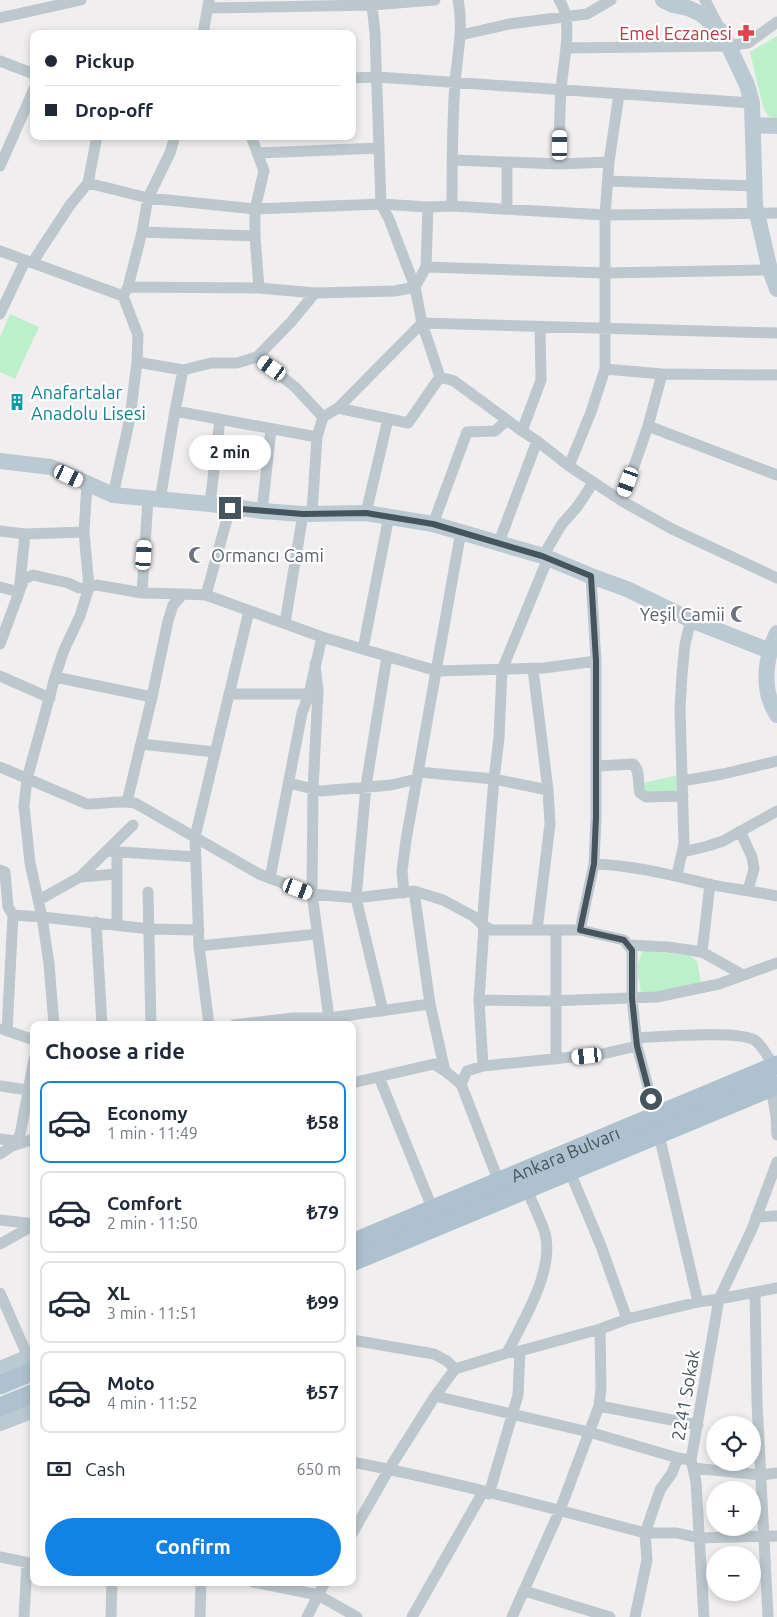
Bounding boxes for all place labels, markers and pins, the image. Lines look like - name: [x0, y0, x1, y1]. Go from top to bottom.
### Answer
- place label: Emel Eczanesi: [619, 23, 732, 43]
- pharmacy icon: Emel Eczanesi: [736, 23, 756, 43]
- place label: Anafartalar Anadolu Lisesi: [31, 382, 146, 423]
- building icon: Anafartalar Anadolu Lisesi: [7, 392, 27, 412]
- mosque icon: Ormancı Cami: [187, 545, 207, 565]
- place label: Ormancı Cami: [211, 545, 324, 565]
- place label: Yeşil Camii: [640, 604, 725, 624]
- mosque icon: Yeşil Camii: [729, 604, 749, 624]

